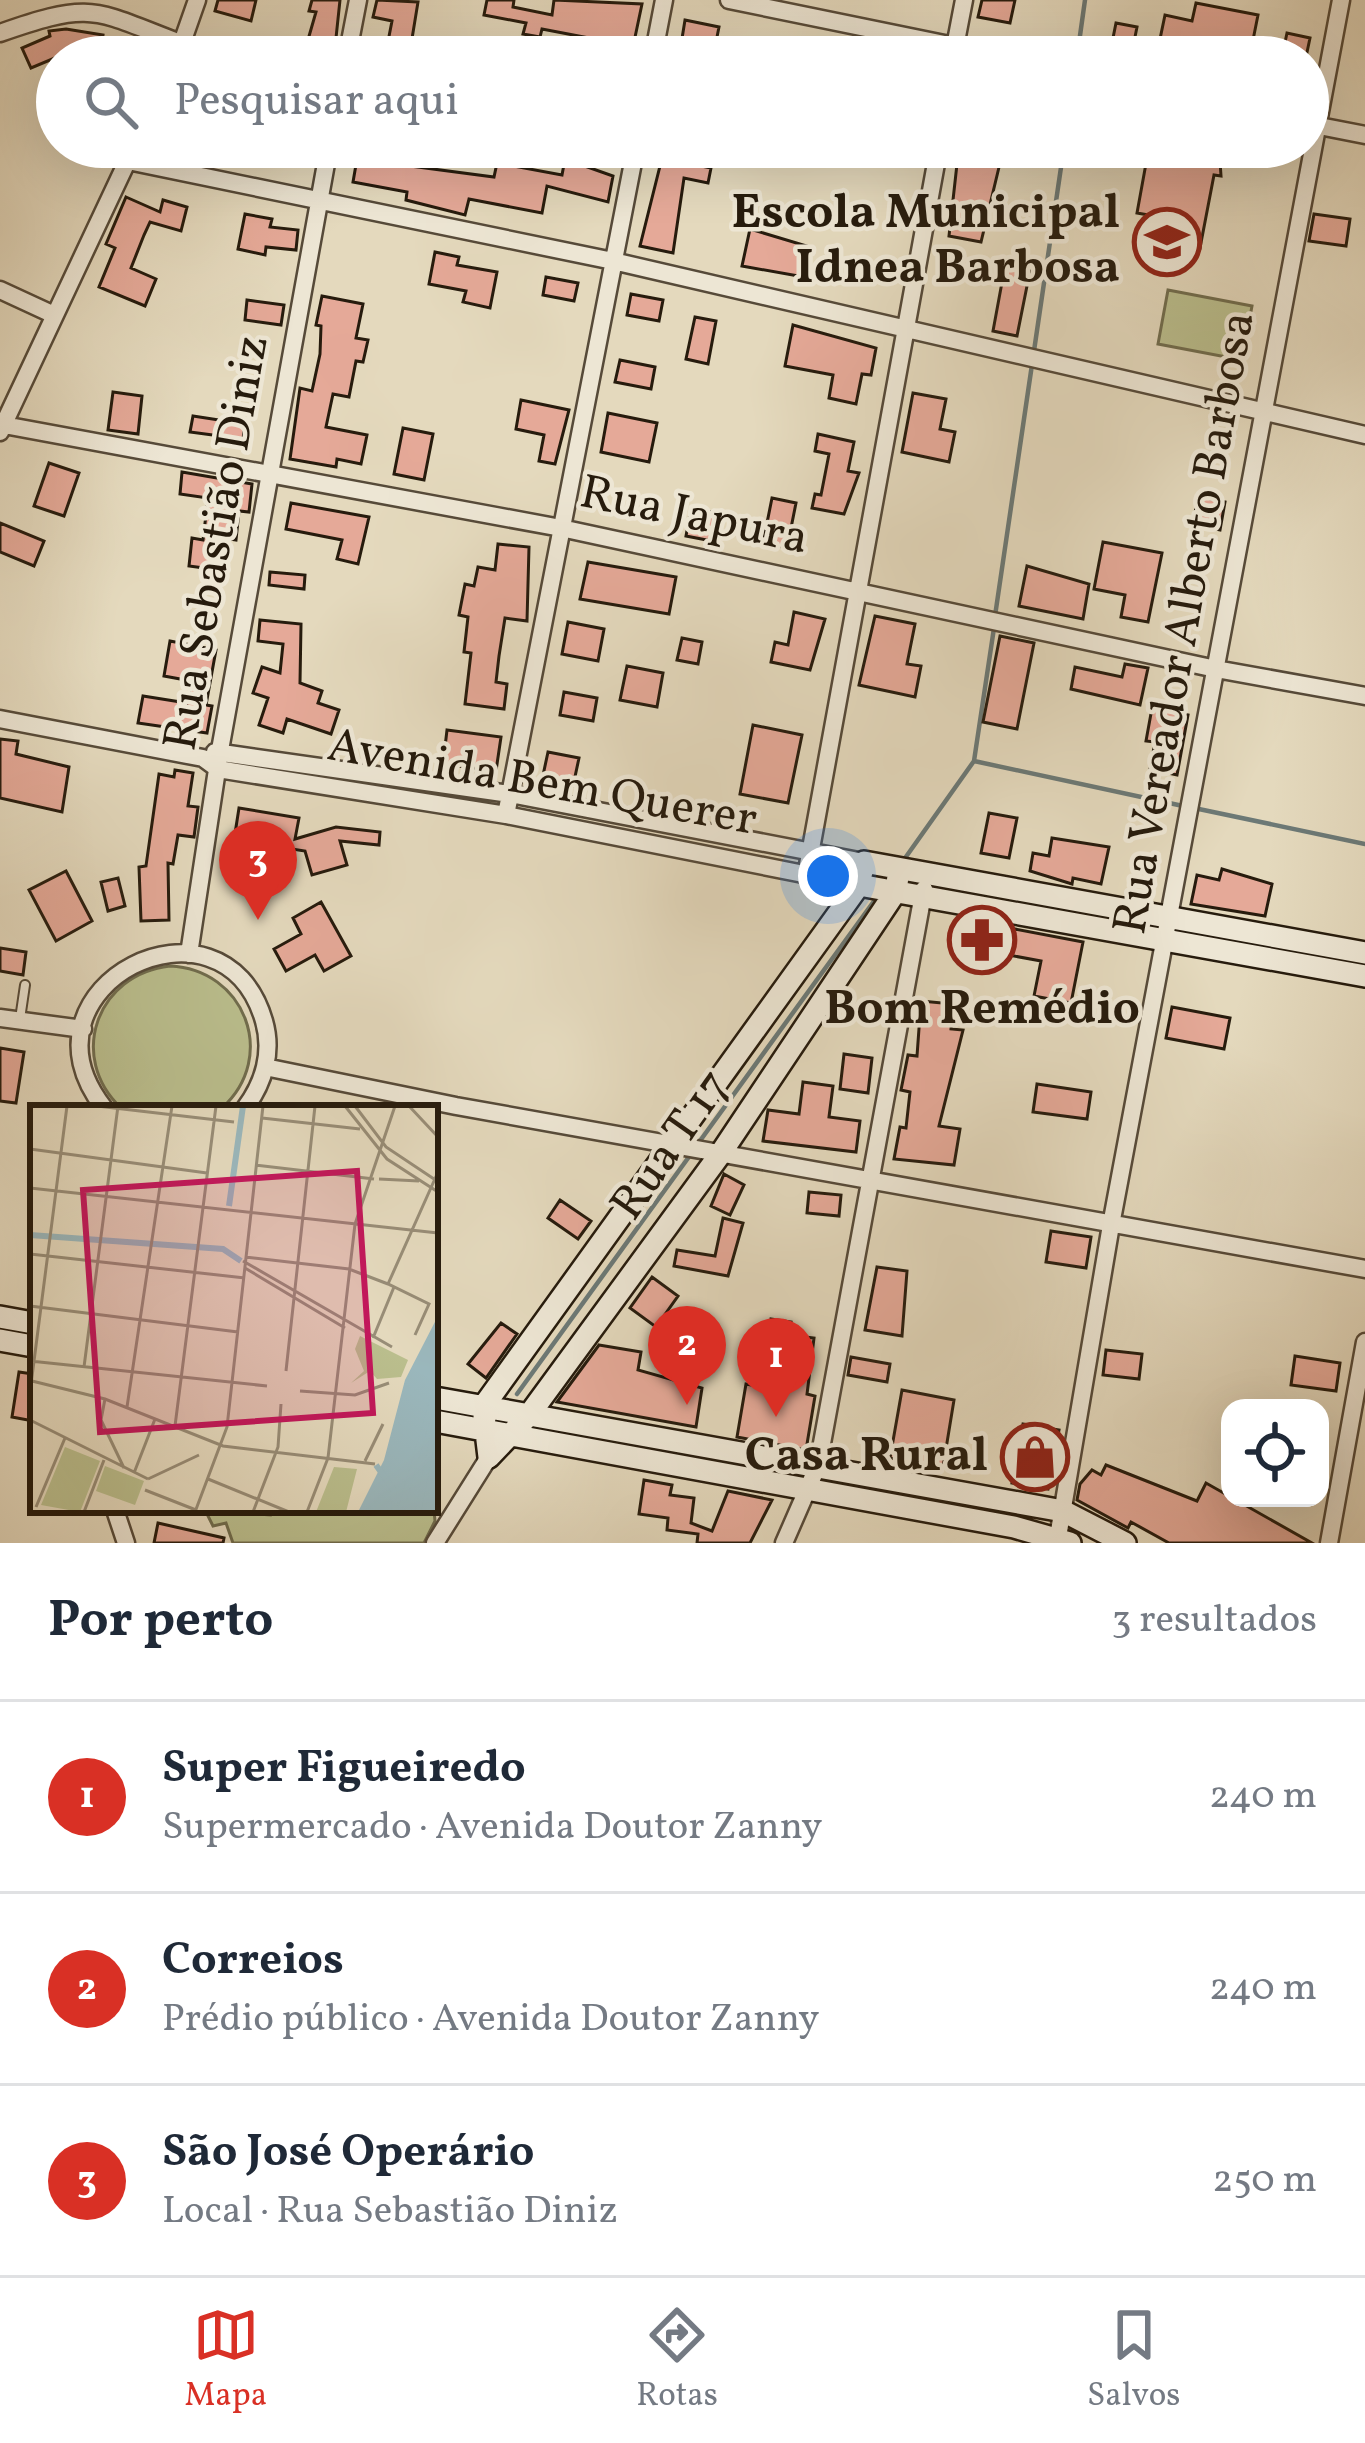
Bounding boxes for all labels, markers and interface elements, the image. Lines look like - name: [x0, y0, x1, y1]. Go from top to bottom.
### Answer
- search box: [36, 36, 1329, 168]
- icon: search: [78, 69, 144, 135]
- text: Pesquisar aqui: [174, 71, 459, 134]
- place label: Escola Municipal Idnea Barbosa: [731, 181, 1120, 303]
- school or university icon: Escola Municipal Idnea Barbosa: [1132, 207, 1202, 277]
- street label: Rua Vereador Alberto Barbosa: [1098, 306, 1274, 940]
- street label: Rua Sebastião Diniz: [149, 330, 287, 756]
- street label: Rua Japura: [574, 460, 814, 574]
- street label: Avenida Bem Querer: [322, 713, 762, 855]
- pin: 3: [219, 821, 297, 920]
- your location: [798, 846, 858, 906]
- pharmacy icon: Bom Remédio: [947, 905, 1017, 975]
- place label: Bom Remédio: [824, 977, 1140, 1044]
- street label: Rua T 17: [596, 1057, 748, 1235]
- inset map: [30, 1105, 438, 1513]
- pin: 2: [648, 1306, 726, 1405]
- pin: 1: [737, 1318, 815, 1417]
- map controls: [1221, 1399, 1329, 1507]
- button: locate: [1221, 1399, 1329, 1507]
- shop icon: Casa Rural: [1000, 1422, 1070, 1492]
- place label: Casa Rural: [745, 1424, 988, 1491]
- text: Por perto: [48, 1586, 273, 1657]
- text: 3 resultados: [1111, 1594, 1317, 1648]
- text: Super Figueiredo: [162, 1738, 526, 1801]
- text: 1: [79, 1770, 95, 1824]
- text: 240 m: [1209, 1770, 1317, 1824]
- text: Supermercado · Avenida Doutor Zanny: [162, 1801, 822, 1855]
- text: Correios: [162, 1930, 344, 1993]
- text: 2: [77, 1962, 97, 2016]
- text: 240 m: [1209, 1962, 1317, 2016]
- text: Prédio público · Avenida Doutor Zanny: [162, 1993, 819, 2047]
- text: São José Operário: [162, 2122, 534, 2185]
- text: 3: [77, 2154, 97, 2208]
- text: 250 m: [1212, 2154, 1317, 2208]
- text: Local · Rua Sebastião Diniz: [162, 2185, 618, 2239]
- tab: Mapa: [185, 2302, 267, 2420]
- tab: Rotas: [636, 2302, 718, 2420]
- tab: Salvos: [1087, 2302, 1180, 2420]

